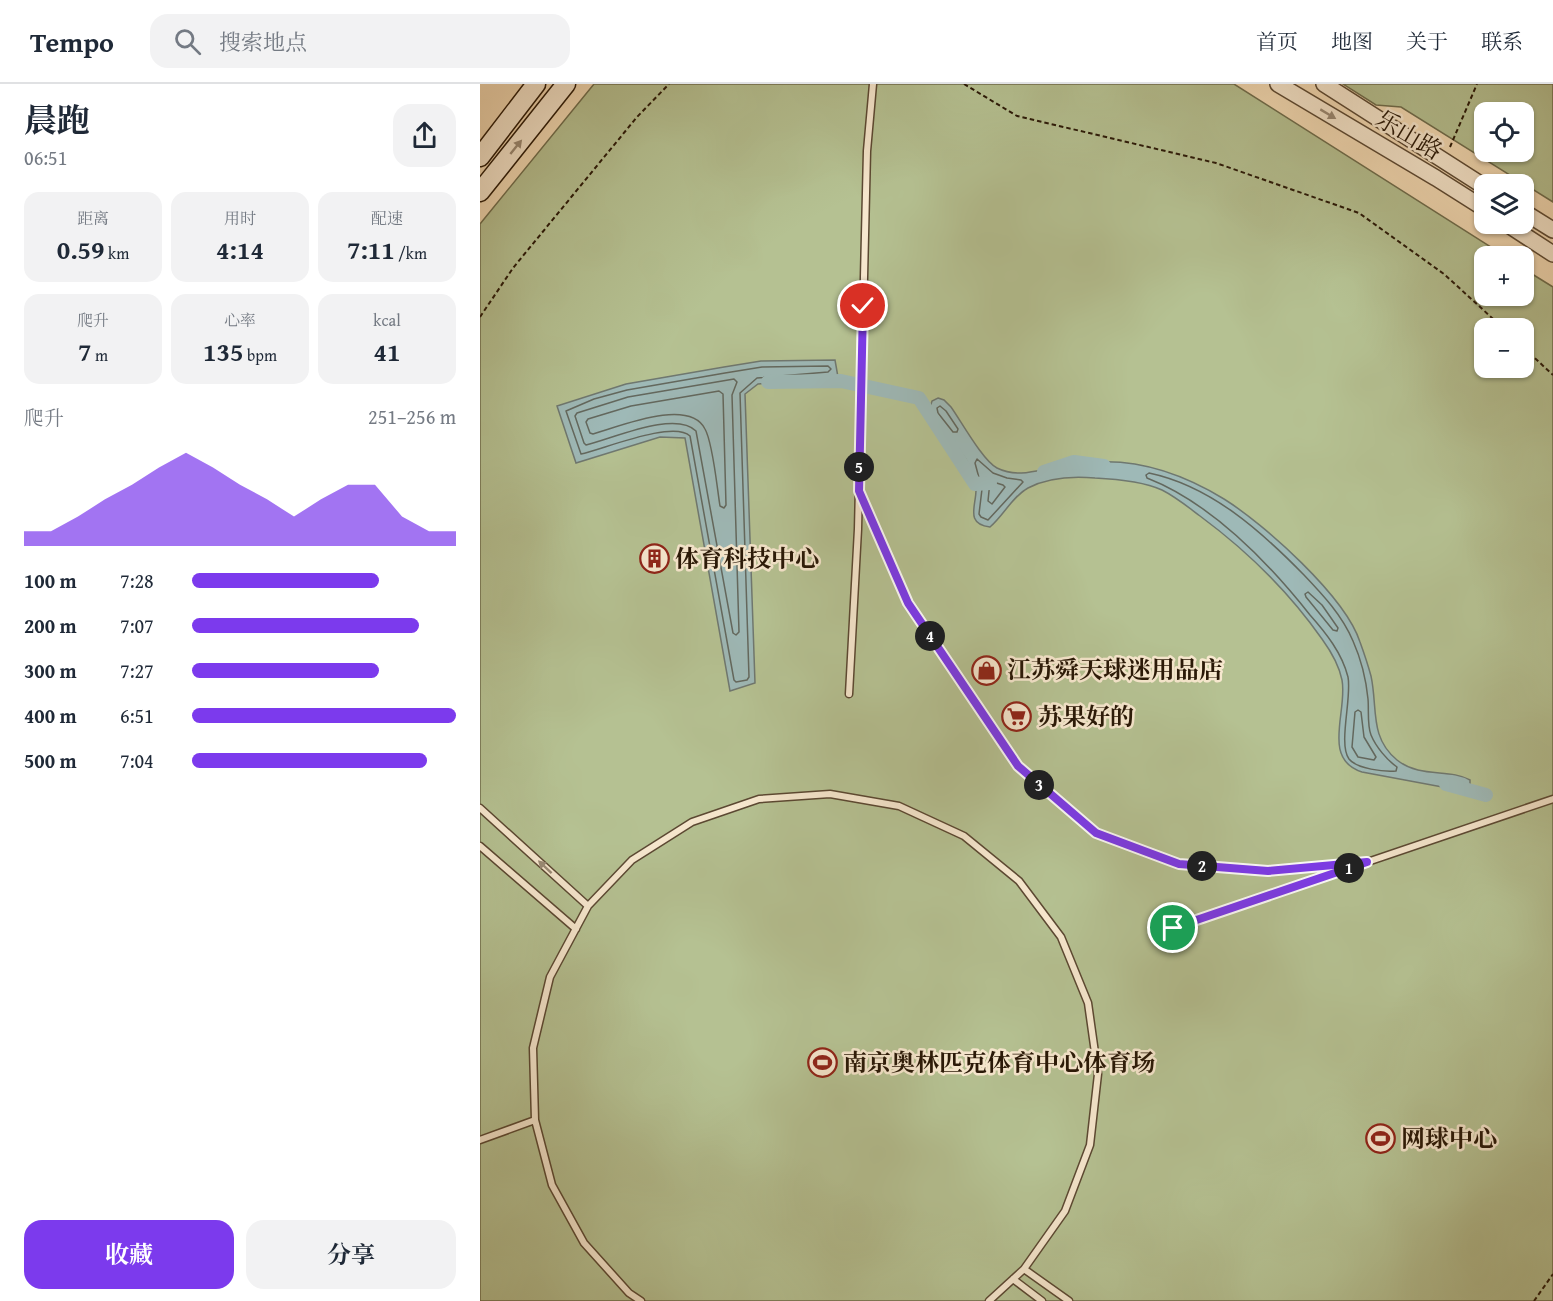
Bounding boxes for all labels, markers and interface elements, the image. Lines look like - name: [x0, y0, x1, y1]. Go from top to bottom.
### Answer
- search box: [150, 14, 570, 68]
- text: Tempo: [30, 21, 114, 62]
- icon: search: [171, 25, 204, 58]
- text: 搜索地点: [219, 26, 307, 58]
- text: 首页: [1256, 26, 1298, 57]
- text: 地图: [1331, 26, 1373, 57]
- text: 关于: [1406, 26, 1448, 57]
- text: 联系: [1481, 26, 1523, 57]
- text: 晨跑: [24, 96, 90, 144]
- street label: 乐山路: [1369, 101, 1449, 168]
- map controls: [1474, 102, 1534, 378]
- button: locate: [1474, 102, 1534, 162]
- button: share: [393, 104, 456, 167]
- one-way arrow: [1320, 108, 1336, 119]
- one-way arrow: [510, 139, 522, 154]
- text: 06:51: [24, 143, 67, 172]
- button: layers: [1474, 174, 1534, 234]
- text: 距离: [77, 206, 109, 230]
- text: 用时: [224, 206, 256, 230]
- text: 配速: [371, 206, 403, 230]
- text: 0.59: [57, 230, 105, 269]
- text: 4:14: [216, 230, 264, 269]
- text: 7:11: [347, 230, 395, 269]
- text: km: [105, 241, 129, 265]
- text: /km: [395, 241, 427, 265]
- button: +: [1474, 246, 1534, 306]
- pin: [837, 280, 888, 331]
- icon: check: [846, 289, 879, 322]
- text: 爬升: [77, 308, 109, 332]
- text: 心率: [224, 308, 256, 332]
- text: kcal: [373, 308, 401, 332]
- button: −: [1474, 318, 1534, 378]
- text: 7: [78, 332, 91, 371]
- text: 135: [203, 332, 243, 371]
- text: 41: [374, 332, 400, 371]
- text: m: [91, 343, 108, 367]
- text: bpm: [243, 343, 277, 367]
- text: 251–256 m: [368, 402, 456, 431]
- text: 爬升: [24, 403, 64, 432]
- pin: 5: [844, 452, 874, 482]
- text: 5: [855, 455, 863, 479]
- place label: 体育科技中心: [675, 541, 819, 576]
- building icon: 体育科技中心: [638, 543, 670, 575]
- text: 100 m: [24, 566, 77, 595]
- text: 7:28: [120, 566, 154, 595]
- text: 200 m: [24, 611, 77, 640]
- text: 7:07: [120, 611, 154, 640]
- pin: 4: [915, 621, 945, 651]
- text: 4: [926, 624, 934, 648]
- place label: 江苏舜天球迷用品店: [1007, 652, 1223, 687]
- shop icon: 江苏舜天球迷用品店: [970, 654, 1002, 686]
- text: 300 m: [24, 656, 77, 685]
- text: 7:27: [120, 656, 154, 685]
- place label: 苏果好的: [1038, 699, 1134, 734]
- text: 400 m: [24, 701, 77, 730]
- text: 6:51: [120, 701, 154, 730]
- supermarket icon: 苏果好的: [1001, 701, 1033, 733]
- text: 500 m: [24, 746, 77, 775]
- text: 7:04: [120, 746, 154, 775]
- pin: 3: [1024, 770, 1054, 800]
- text: 3: [1035, 773, 1043, 797]
- pin: 2: [1187, 851, 1217, 881]
- pin: 1: [1334, 853, 1364, 883]
- text: 2: [1198, 854, 1206, 878]
- text: 1: [1345, 856, 1353, 880]
- one-way arrow: [538, 861, 553, 874]
- pin: [1147, 902, 1198, 953]
- icon: arrive: [1156, 911, 1189, 944]
- place label: 南京奥林匹克体育中心体育场: [843, 1045, 1155, 1080]
- sports icon: 南京奥林匹克体育中心体育场: [806, 1047, 838, 1079]
- place label: 网球中心: [1401, 1121, 1497, 1156]
- sports icon: 网球中心: [1364, 1123, 1396, 1155]
- button: 收藏: [24, 1220, 234, 1289]
- button: 分享: [246, 1220, 456, 1289]

